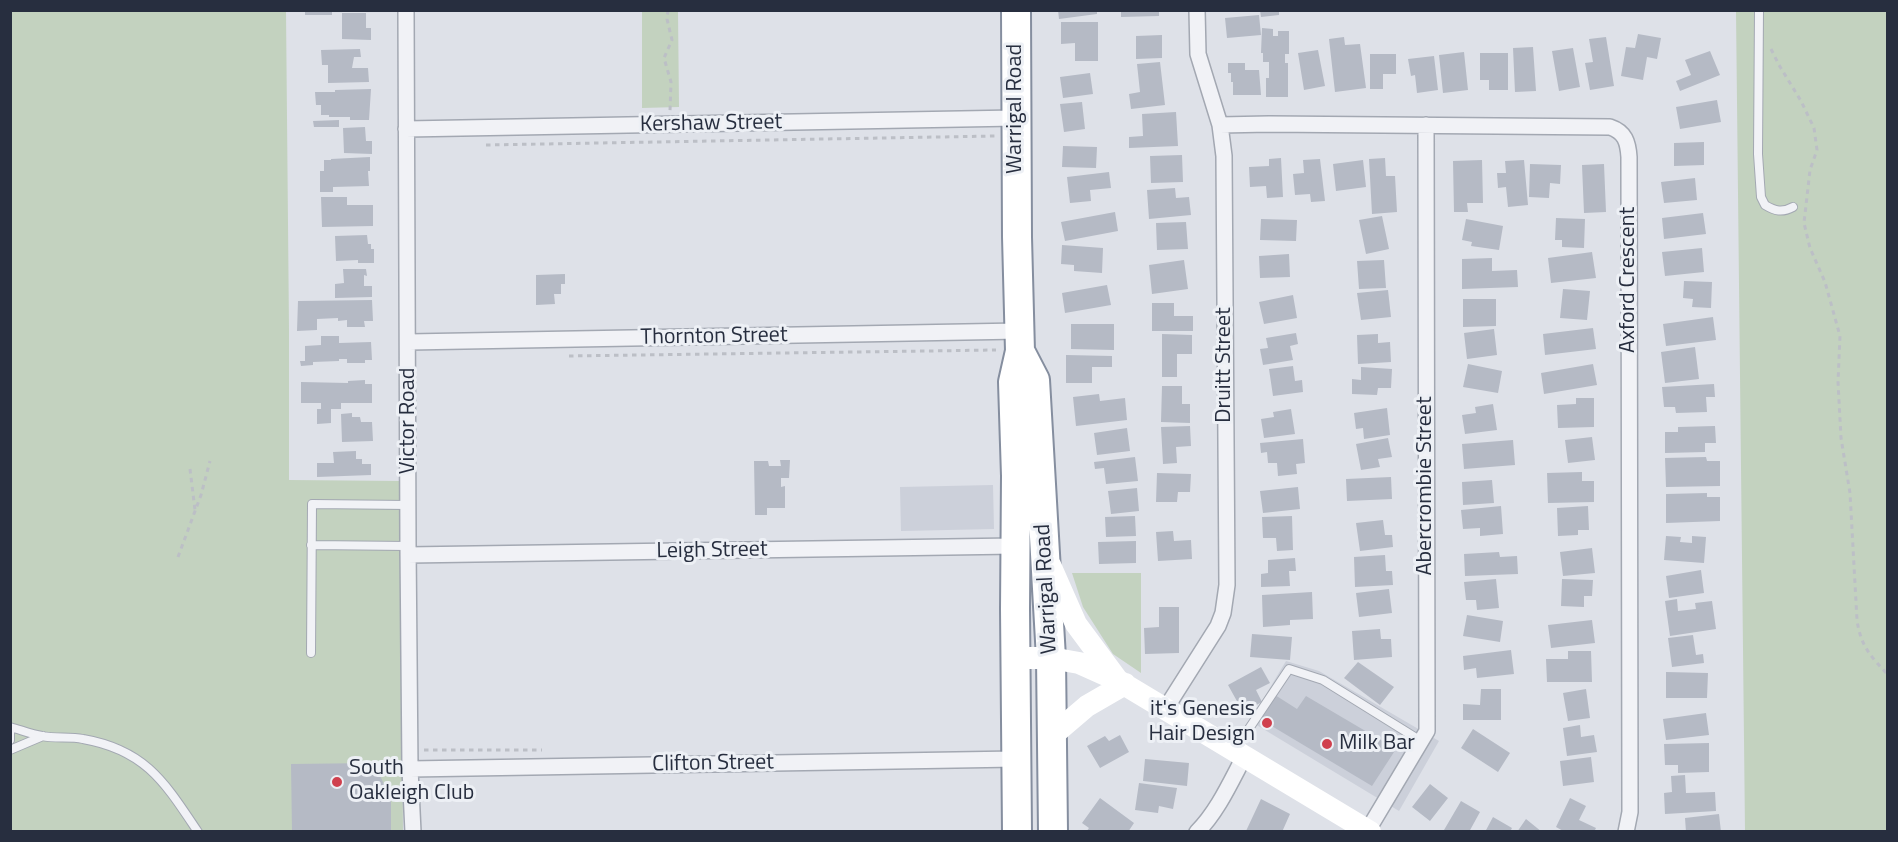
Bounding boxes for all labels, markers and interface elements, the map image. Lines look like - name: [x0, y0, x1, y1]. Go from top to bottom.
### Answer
- street label: Warrigal Road: [1003, 44, 1029, 174]
- street label: Kershaw Street: [640, 110, 782, 138]
- street label: Axford Crescent: [1616, 207, 1642, 353]
- street label: Druitt Street: [1212, 307, 1238, 423]
- street label: Thornton Street: [640, 323, 788, 351]
- street label: Victor Road: [396, 368, 422, 474]
- street label: Abercrombie Street: [1413, 396, 1439, 576]
- street label: Warrigal Road: [1030, 523, 1064, 655]
- street label: Leigh Street: [656, 537, 768, 565]
- place label: it's Genesis Hair Design: [1148, 697, 1255, 748]
- marker: it's Genesis Hair Design: [1260, 716, 1274, 730]
- place label: Milk Bar: [1339, 731, 1415, 757]
- marker: Milk Bar: [1320, 737, 1334, 751]
- street label: Clifton Street: [652, 750, 774, 778]
- place label: South Oakleigh Club: [349, 756, 474, 807]
- marker: South Oakleigh Club: [330, 775, 344, 789]

